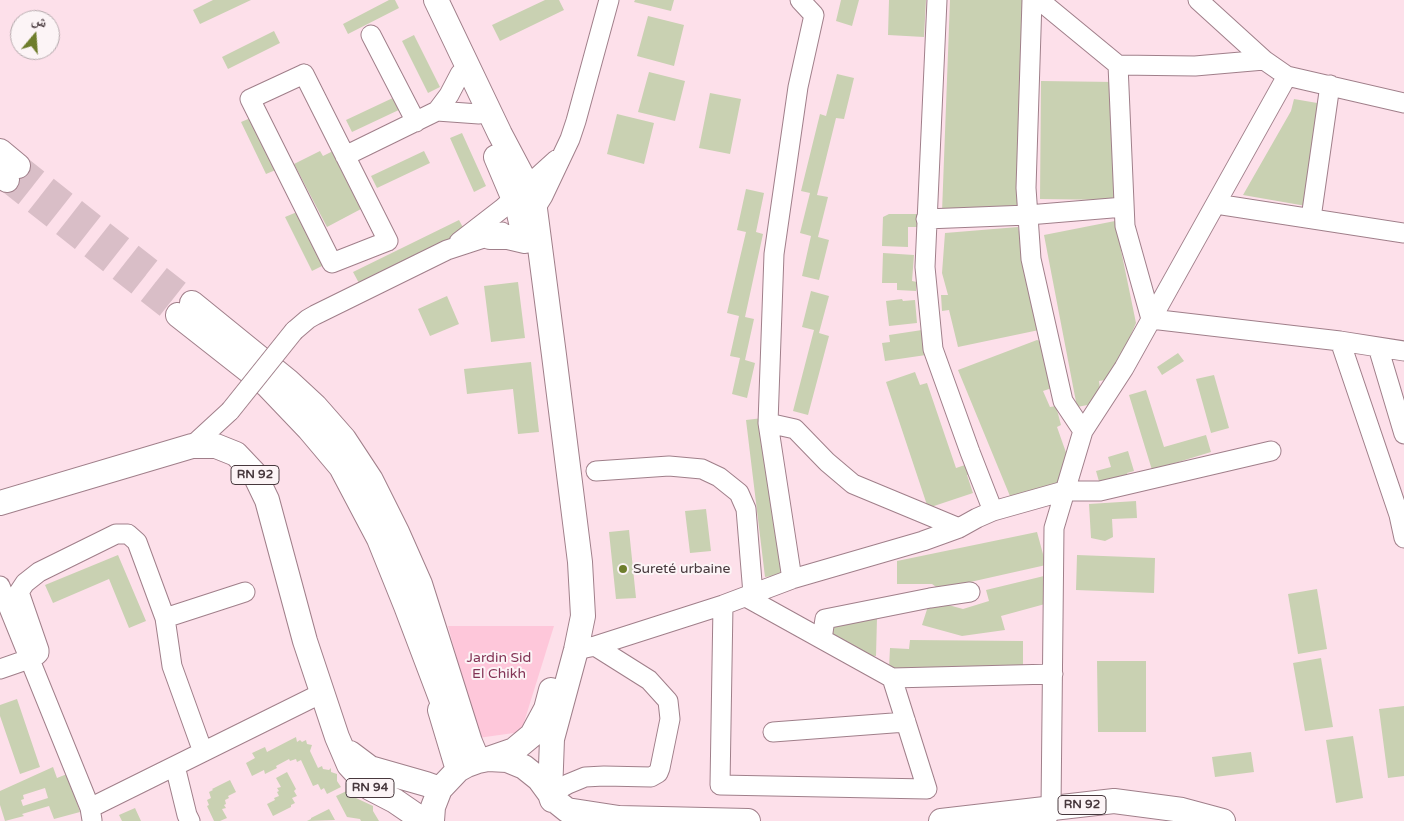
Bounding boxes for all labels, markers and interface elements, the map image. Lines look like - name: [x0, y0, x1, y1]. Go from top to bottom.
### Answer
- north arrow: [10, 10, 60, 60]
- text: ش: [30, 11, 49, 32]
- road number: RN 92: [231, 466, 279, 484]
- place label: Sureté urbaine: [633, 561, 730, 577]
- marker: Sureté urbaine: [617, 563, 629, 575]
- park label: Jardin Sid El Chikh: [467, 650, 531, 682]
- road number: RN 94: [346, 778, 394, 798]
- road number: RN 92: [1058, 796, 1106, 814]

